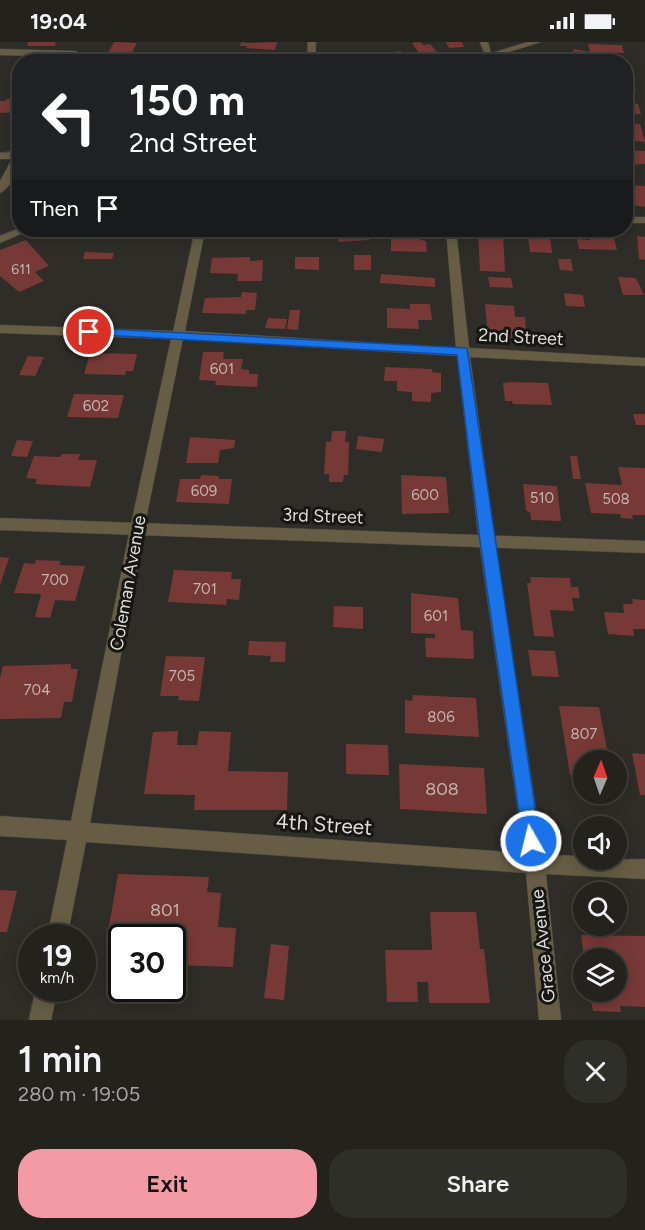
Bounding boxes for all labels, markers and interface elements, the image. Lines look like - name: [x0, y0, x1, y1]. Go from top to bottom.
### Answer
- text: 19:04: [30, 8, 87, 35]
- text: 150 m: [129, 75, 245, 126]
- icon: left: [30, 78, 108, 156]
- text: 2nd Street: [129, 126, 257, 159]
- icon: arrive: [91, 192, 124, 225]
- text: Then: [30, 195, 79, 222]
- house number: 611: [11, 261, 31, 278]
- pin: [63, 306, 114, 357]
- icon: arrive: [72, 315, 105, 348]
- street label: 2nd Street: [478, 324, 564, 350]
- house number: 601: [210, 360, 234, 378]
- house number: 602: [83, 397, 109, 415]
- house number: 609: [191, 482, 217, 500]
- house number: 600: [411, 486, 439, 504]
- house number: 510: [530, 489, 554, 507]
- house number: 508: [602, 490, 630, 508]
- street label: 3rd Street: [282, 504, 364, 528]
- street label: Coleman Avenue: [105, 513, 151, 652]
- house number: 700: [41, 571, 69, 589]
- house number: 701: [193, 580, 217, 598]
- house number: 601: [424, 607, 448, 625]
- house number: 705: [169, 667, 195, 685]
- house number: 704: [24, 681, 51, 699]
- house number: 806: [427, 708, 455, 726]
- house number: 807: [571, 725, 597, 743]
- north arrow: [573, 750, 627, 804]
- map controls: [573, 750, 627, 1002]
- house number: 808: [425, 778, 459, 800]
- street label: 4th Street: [275, 808, 373, 840]
- position arrow: [499, 809, 563, 873]
- button: sound: [573, 816, 627, 870]
- button: search: [573, 882, 627, 936]
- street label: Grace Avenue: [526, 888, 560, 1004]
- house number: 801: [150, 899, 180, 921]
- speed limit sign: 30: [108, 924, 186, 1002]
- text: 19: [42, 937, 72, 974]
- button: layers: [573, 948, 627, 1002]
- text: km/h: [40, 969, 74, 987]
- text: 1 min: [18, 1038, 102, 1081]
- button: close: [564, 1040, 627, 1103]
- text: 280 m · 19:05: [18, 1082, 140, 1106]
- button: Exit: [18, 1149, 317, 1218]
- button: Share: [329, 1149, 627, 1218]

